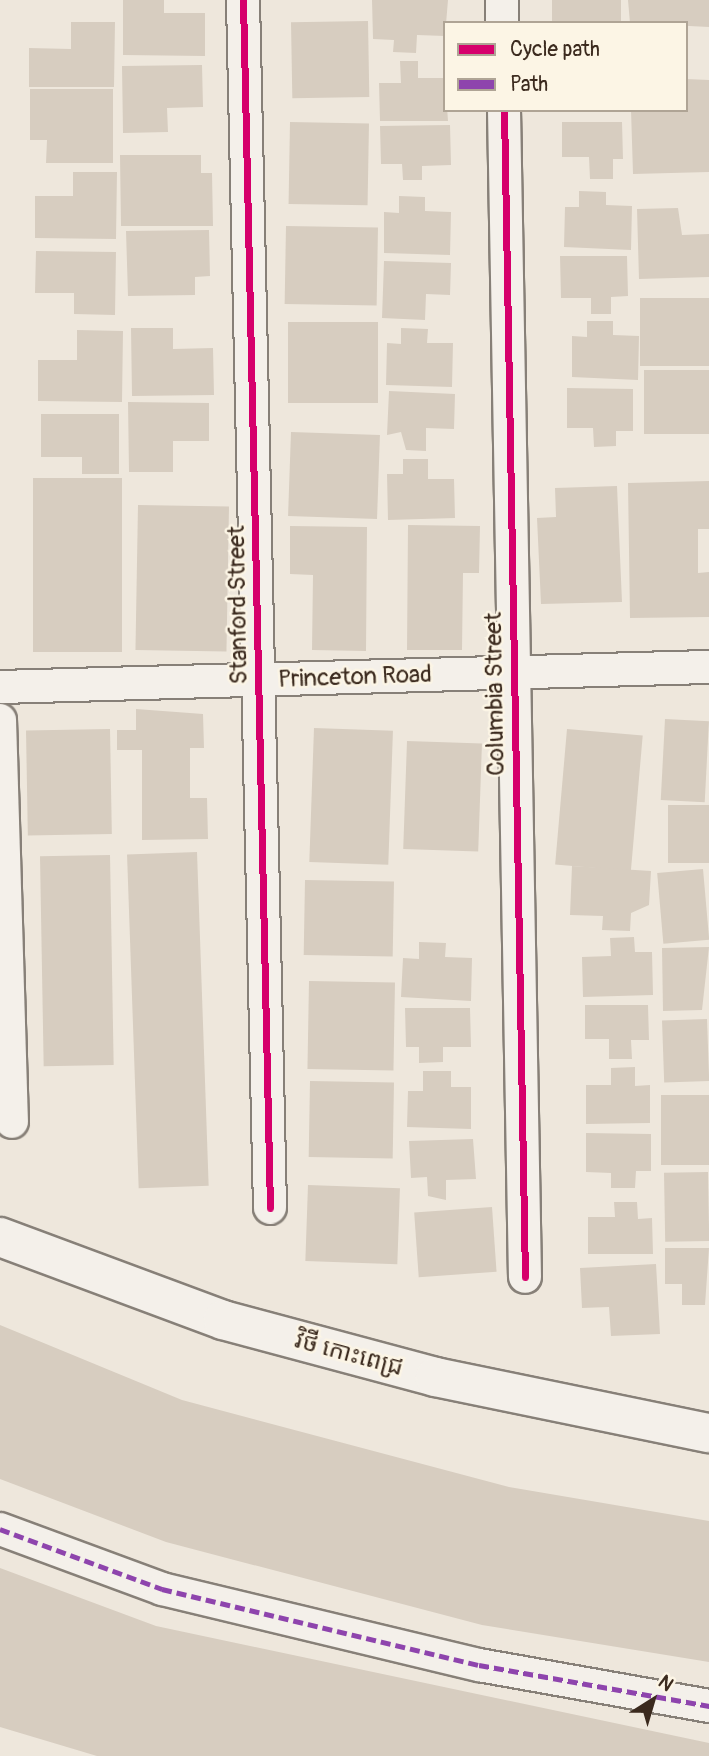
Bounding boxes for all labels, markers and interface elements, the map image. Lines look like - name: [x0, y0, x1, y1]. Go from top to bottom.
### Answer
- legend: [443, 21, 688, 112]
- text: Cycle path: [510, 36, 600, 63]
- text: Path: [510, 71, 548, 98]
- street label: Stanford Street: [222, 525, 254, 685]
- street label: Columbia Street: [479, 612, 511, 776]
- street label: Princeton Road: [278, 660, 432, 694]
- street label: វិថី កោះពេជ្រ: [292, 1326, 406, 1382]
- north arrow: [618, 1665, 688, 1735]
- text: N: [653, 1670, 678, 1697]

